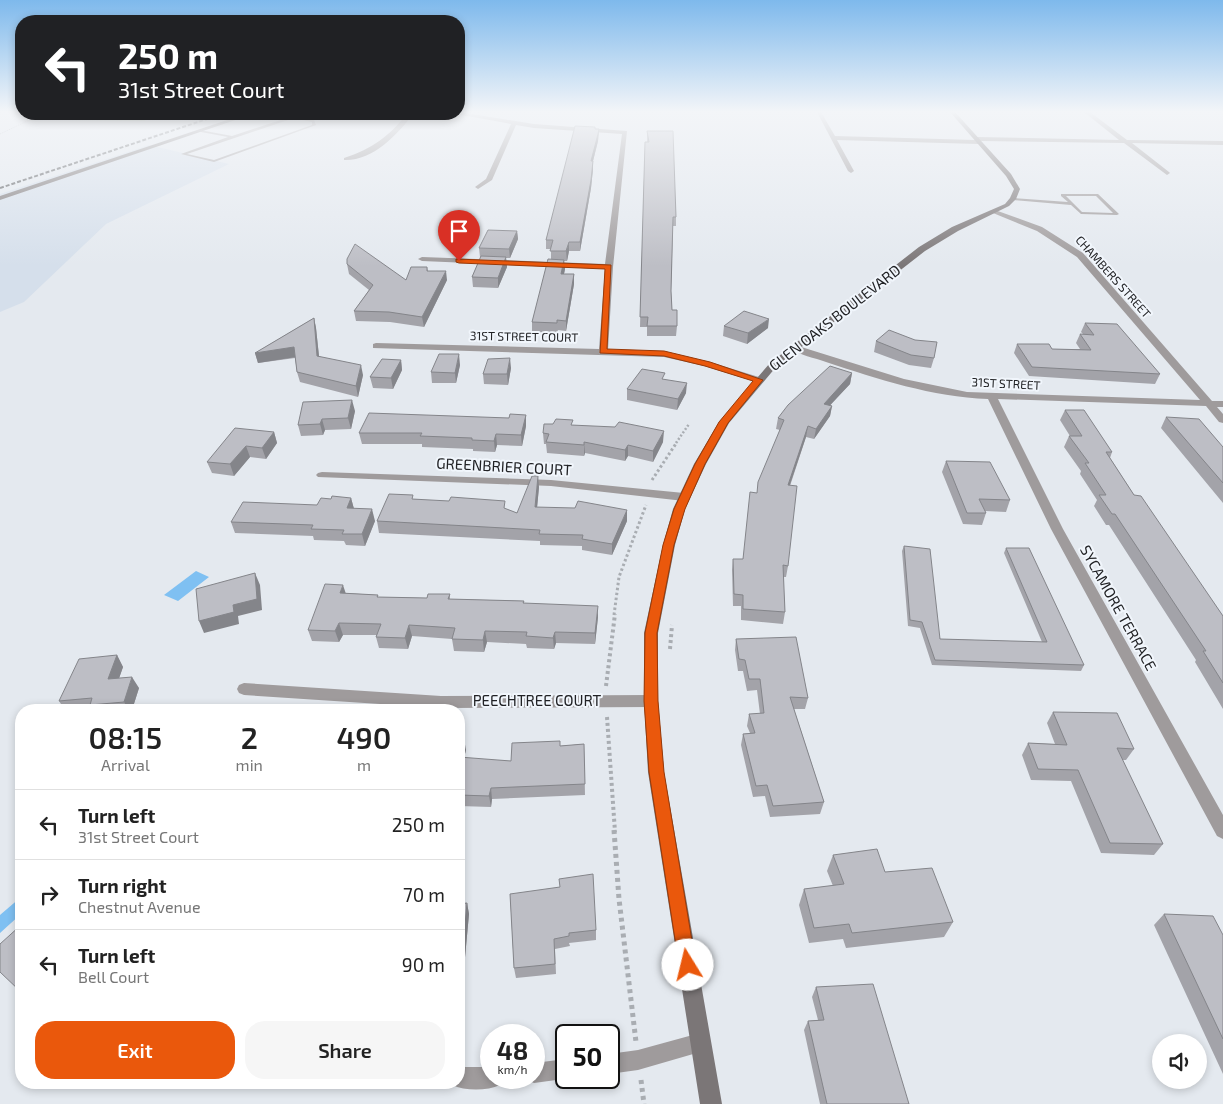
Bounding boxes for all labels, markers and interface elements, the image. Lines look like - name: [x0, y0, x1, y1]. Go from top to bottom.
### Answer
- text: 250 m: [118, 34, 218, 76]
- icon: left: [35, 35, 100, 100]
- text: 31st Street Court: [118, 76, 284, 102]
- pin: [438, 210, 480, 261]
- icon: arrive: [445, 217, 473, 245]
- street label: CHAMBERS STREET: [1073, 232, 1154, 320]
- street label: GLEN OAKS BOULEVARD: [765, 260, 904, 374]
- street label: 31ST STREET COURT: [470, 328, 578, 344]
- street label: 31ST STREET: [971, 374, 1041, 392]
- street label: GREENBRIER COURT: [436, 453, 573, 479]
- street label: SYCAMORE TERRACE: [1077, 542, 1161, 673]
- street label: PEECHTREE COURT: [473, 691, 602, 709]
- text: 08:15: [89, 719, 162, 755]
- text: 2: [241, 719, 258, 755]
- text: 490: [337, 719, 391, 755]
- text: Arrival: [101, 755, 150, 774]
- text: min: [236, 755, 263, 774]
- text: m: [357, 755, 371, 774]
- text: Turn left: [78, 804, 155, 827]
- icon: left: [35, 811, 63, 839]
- text: 250 m: [392, 813, 445, 836]
- text: 31st Street Court: [78, 827, 199, 846]
- text: Turn right: [78, 874, 166, 897]
- icon: right: [35, 881, 63, 909]
- text: 70 m: [403, 883, 445, 906]
- text: Chestnut Avenue: [78, 897, 201, 916]
- position arrow: [661, 938, 713, 990]
- text: Turn left: [78, 944, 155, 967]
- icon: left: [35, 951, 63, 979]
- text: 90 m: [402, 953, 445, 976]
- text: Bell Court: [78, 967, 149, 986]
- button: Exit: [35, 1021, 235, 1079]
- button: Share: [245, 1021, 445, 1079]
- speed limit sign: 50: [555, 1024, 620, 1089]
- map controls: [1152, 1034, 1207, 1089]
- button: sound: [1152, 1034, 1207, 1089]
- text: 48: [497, 1035, 528, 1065]
- text: km/h: [498, 1062, 527, 1076]

